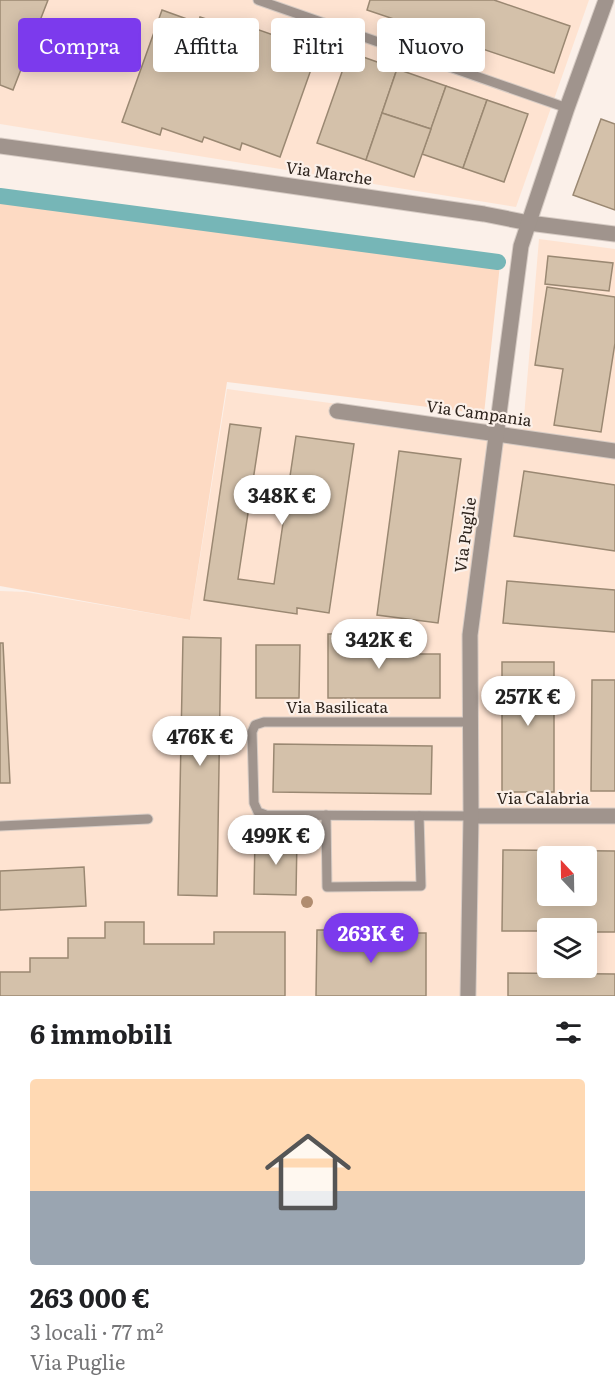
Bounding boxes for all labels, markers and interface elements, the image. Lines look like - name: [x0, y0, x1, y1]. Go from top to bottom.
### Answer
- chip: Compra: [18, 18, 141, 72]
- chip: Affitta: [153, 18, 259, 72]
- chip: Filtri: [271, 18, 365, 72]
- chip: Nuovo: [377, 18, 485, 72]
- street label: Via Marche: [284, 154, 374, 190]
- street label: Via Campania: [425, 393, 534, 431]
- pin: 348K €: [233, 475, 331, 526]
- text: 348K €: [248, 479, 316, 509]
- street label: Via Puglie: [447, 495, 481, 574]
- pin: 342K €: [330, 619, 428, 670]
- text: 342K €: [345, 623, 413, 653]
- pin: 257K €: [479, 676, 577, 727]
- text: 257K €: [495, 680, 561, 710]
- street label: Via Basilicata: [286, 694, 388, 718]
- pin: 476K €: [151, 716, 249, 767]
- text: 476K €: [166, 720, 234, 750]
- street label: Via Calabria: [497, 785, 590, 809]
- pin: 499K €: [227, 815, 325, 866]
- text: 499K €: [242, 819, 310, 849]
- north arrow: [537, 846, 597, 906]
- map controls: [537, 846, 597, 978]
- pin: 263K €: [322, 913, 420, 964]
- text: 263K €: [337, 917, 405, 947]
- button: layers: [537, 918, 597, 978]
- text: 6 immobili: [30, 1013, 172, 1052]
- icon: filters: [552, 1016, 585, 1049]
- icon: home: [254, 1118, 362, 1226]
- text: 263 000 €: [30, 1277, 150, 1316]
- text: 3 locali · 77 m²: [30, 1316, 163, 1346]
- text: Via Puglie: [30, 1346, 125, 1376]

